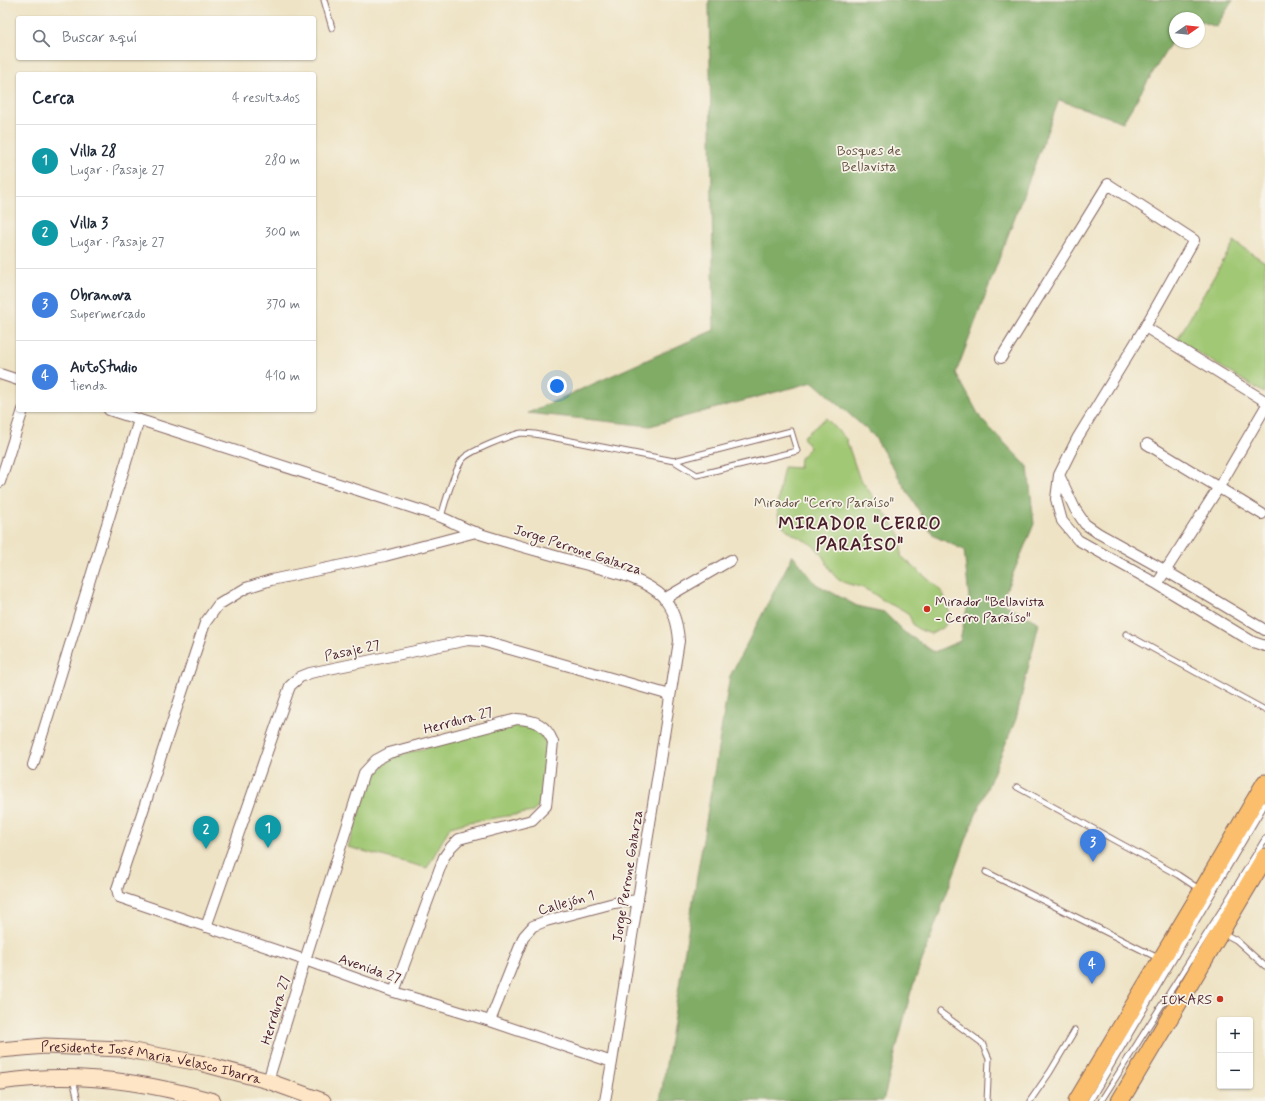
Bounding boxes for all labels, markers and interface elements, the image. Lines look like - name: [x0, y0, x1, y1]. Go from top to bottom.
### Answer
- north arrow: [1169, 12, 1205, 48]
- search box: [16, 16, 316, 60]
- icon: search: [30, 27, 52, 49]
- text: Buscar aquí: [62, 28, 137, 48]
- text: Cerca: [32, 87, 75, 109]
- text: 4 resultados: [232, 90, 300, 107]
- text: Villa 28: [70, 142, 117, 162]
- park label: Bosques de Bellavista: [837, 142, 901, 176]
- text: 1: [42, 152, 48, 169]
- text: 280 m: [265, 152, 300, 169]
- text: Lugar · Pasaje 27: [70, 162, 164, 179]
- text: Villa 3: [70, 214, 108, 234]
- text: 2: [42, 224, 48, 241]
- text: 300 m: [265, 224, 300, 241]
- text: Lugar · Pasaje 27: [70, 234, 164, 251]
- text: Obranova: [70, 286, 132, 306]
- text: 3: [42, 296, 48, 313]
- text: 370 m: [266, 296, 300, 313]
- text: Supermercado: [70, 306, 146, 323]
- text: AutoStudio: [70, 358, 137, 378]
- text: 4: [41, 368, 49, 385]
- text: 410 m: [265, 368, 300, 385]
- your location: [547, 376, 567, 396]
- text: Tienda: [70, 378, 107, 395]
- park label: Mirador "Cerro Paraíso": [754, 494, 894, 512]
- district label: MIRADOR "CERRO PARAÍSO": [778, 512, 942, 557]
- street label: Jorge Perrone Galarza: [511, 521, 644, 580]
- place label: Mirador "Bellavista - Cerro Paraíso": [935, 593, 1045, 627]
- marker: Mirador "Bellavista - Cerro Paraíso": [922, 604, 932, 614]
- street label: Pasaje 27: [323, 636, 382, 666]
- street label: Herrdura 27: [422, 703, 495, 739]
- street label: Jorge Perrone Galarza: [609, 809, 648, 944]
- pin: 1: [255, 815, 281, 848]
- pin: 2: [193, 816, 219, 849]
- pin: 3: [1080, 829, 1106, 862]
- street label: Callejón 1: [536, 886, 597, 920]
- street label: Avenida 27: [336, 950, 403, 988]
- pin: 4: [1079, 951, 1105, 984]
- street label: Herrdura 27: [257, 974, 295, 1047]
- place label: IOKARS: [1161, 991, 1212, 1009]
- marker: IOKARS: [1215, 994, 1225, 1004]
- map controls: [1217, 1017, 1253, 1089]
- button: +: [1217, 1017, 1253, 1053]
- street label: Presidente José Maria Velasco Ibarra: [40, 1038, 264, 1089]
- button: −: [1217, 1053, 1253, 1089]

